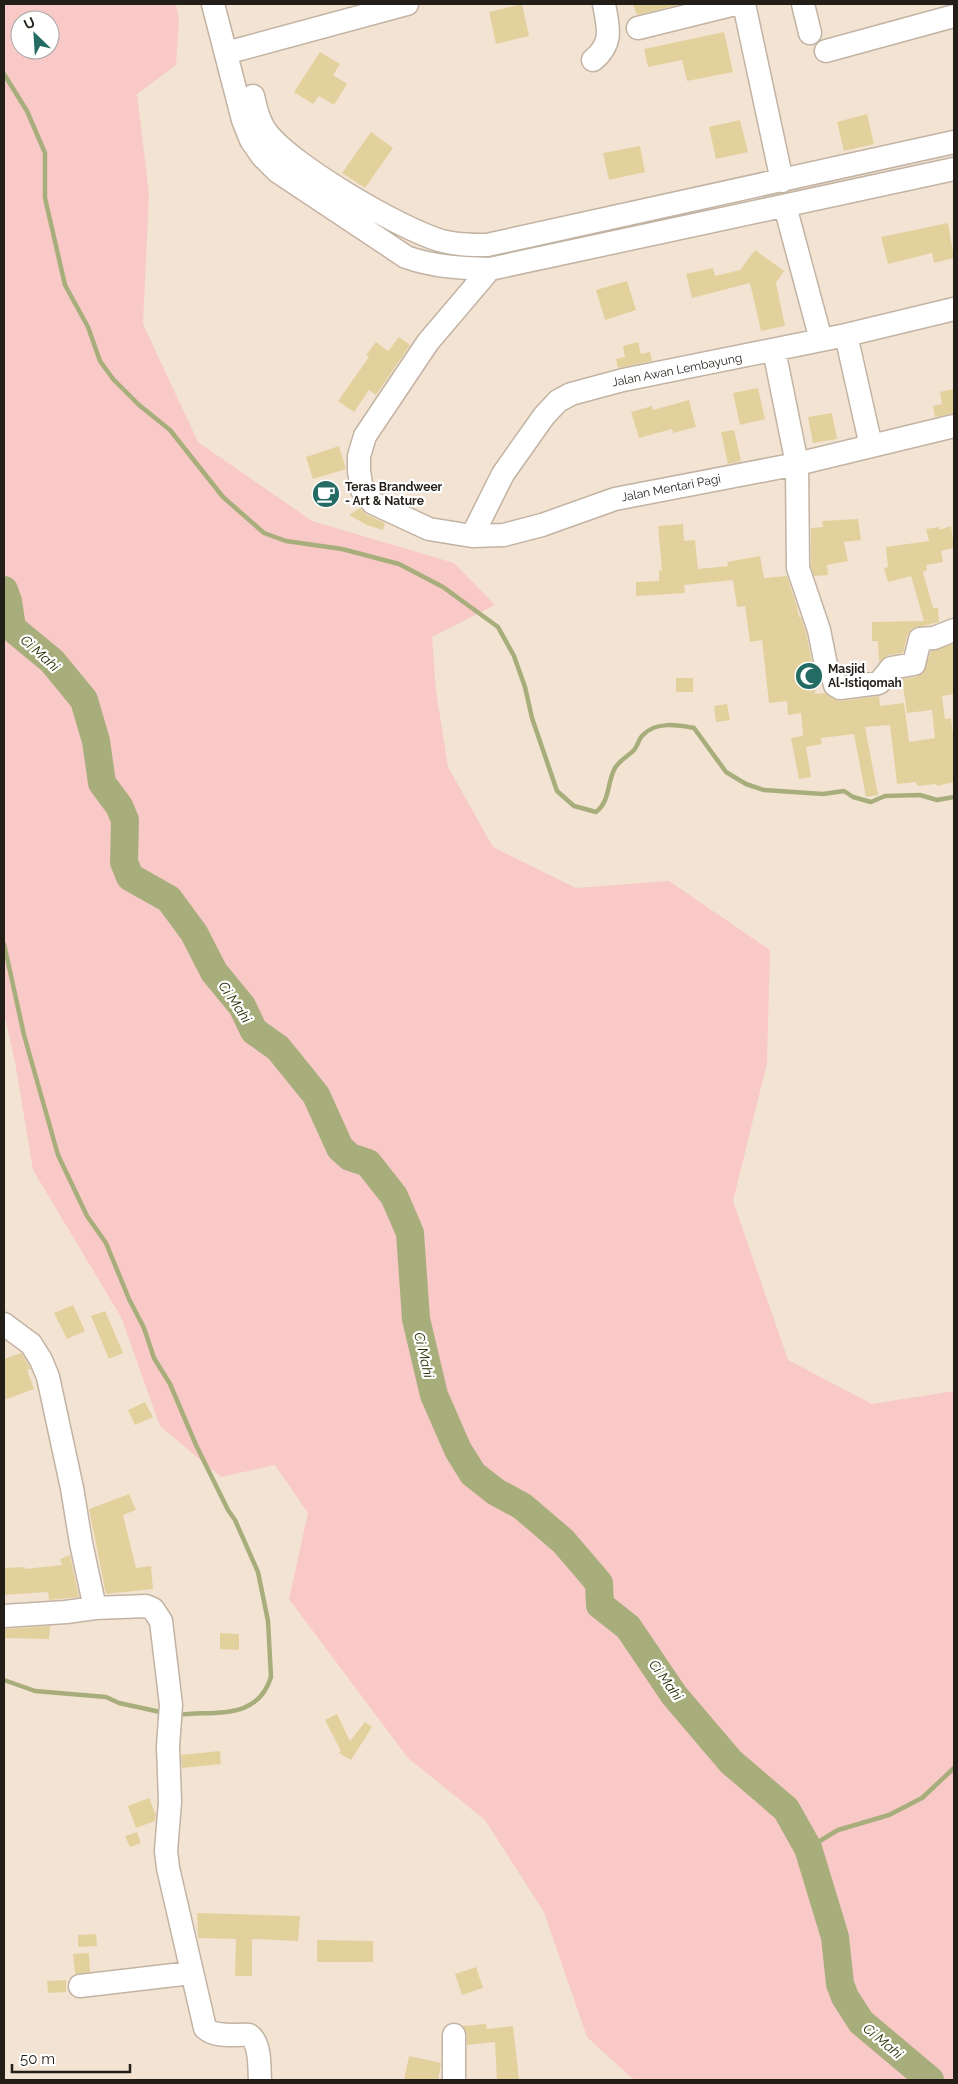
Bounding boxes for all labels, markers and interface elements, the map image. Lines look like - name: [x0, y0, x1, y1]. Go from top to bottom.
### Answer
- north arrow: [10, 10, 60, 60]
- text: U: [21, 14, 38, 33]
- street label: Jalan Awan Lembayung: [611, 351, 743, 389]
- street label: Jalan Mentari Pagi: [620, 472, 722, 504]
- cafe icon: Teras Brandweer - Art & Nature: [311, 479, 341, 509]
- place label: Teras Brandweer - Art & Nature: [345, 480, 443, 508]
- water label: Ci Mahi: [17, 632, 63, 675]
- mosque icon: Masjid Al-Istiqomah: [794, 661, 824, 691]
- place label: Masjid Al-Istiqomah: [828, 662, 902, 690]
- water label: Ci Mahi: [215, 978, 255, 1027]
- water label: Ci Mahi: [411, 1331, 437, 1380]
- water label: Ci Mahi: [646, 1656, 687, 1704]
- water label: Ci Mahi: [860, 2020, 907, 2063]
- scale bar: [12, 2042, 130, 2074]
- text: 50 m: [20, 2050, 55, 2068]

